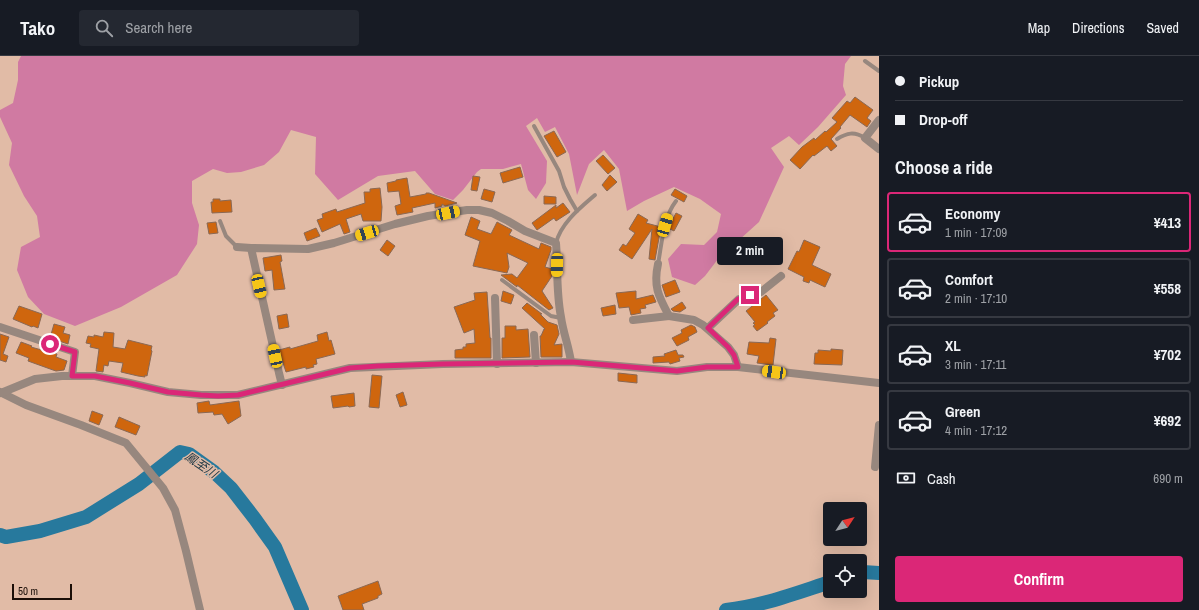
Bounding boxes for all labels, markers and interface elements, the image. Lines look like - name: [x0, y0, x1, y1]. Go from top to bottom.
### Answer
- search box: [79, 10, 359, 46]
- text: Tako: [20, 15, 55, 41]
- icon: search: [93, 17, 115, 39]
- text: Search here: [125, 17, 192, 38]
- text: Map: [1028, 19, 1050, 37]
- text: Directions: [1072, 19, 1124, 37]
- text: Saved: [1146, 19, 1179, 37]
- text: Pickup: [919, 71, 959, 92]
- text: Drop-off: [919, 109, 968, 130]
- text: Choose a ride: [895, 155, 993, 180]
- text: Economy: [945, 203, 1000, 224]
- icon: car: [897, 204, 933, 240]
- car: [435, 205, 461, 221]
- car: [656, 212, 674, 238]
- text: ¥413: [1154, 212, 1181, 233]
- car: [354, 224, 380, 242]
- text: 1 min · 17:09: [945, 224, 1007, 241]
- callout: 2 min: [717, 237, 783, 265]
- text: 2 min: [736, 242, 764, 259]
- car: [551, 253, 563, 277]
- text: Comfort: [945, 269, 993, 290]
- icon: car: [897, 270, 933, 306]
- car: [250, 273, 268, 299]
- text: ¥558: [1154, 278, 1181, 299]
- route end: [741, 286, 759, 304]
- text: 2 min · 17:10: [945, 290, 1007, 307]
- route start: [41, 335, 59, 353]
- text: XL: [945, 335, 961, 356]
- icon: car: [897, 336, 933, 372]
- car: [267, 343, 283, 369]
- text: ¥702: [1154, 344, 1181, 365]
- text: 3 min · 17:11: [945, 356, 1006, 373]
- car: [761, 364, 787, 380]
- text: Green: [945, 401, 981, 422]
- icon: car: [897, 402, 933, 438]
- text: ¥692: [1154, 410, 1181, 431]
- text: 4 min · 17:12: [945, 422, 1007, 439]
- water label: 鳳至川: [182, 448, 222, 483]
- icon: cash: [895, 467, 917, 489]
- text: Cash: [927, 468, 956, 489]
- text: 690 m: [1153, 470, 1183, 487]
- north arrow: [823, 502, 867, 546]
- map controls: [823, 502, 867, 598]
- button: locate: [823, 554, 867, 598]
- button: Confirm: [895, 556, 1183, 602]
- scale bar: [12, 582, 72, 601]
- text: 50 m: [18, 584, 38, 598]

